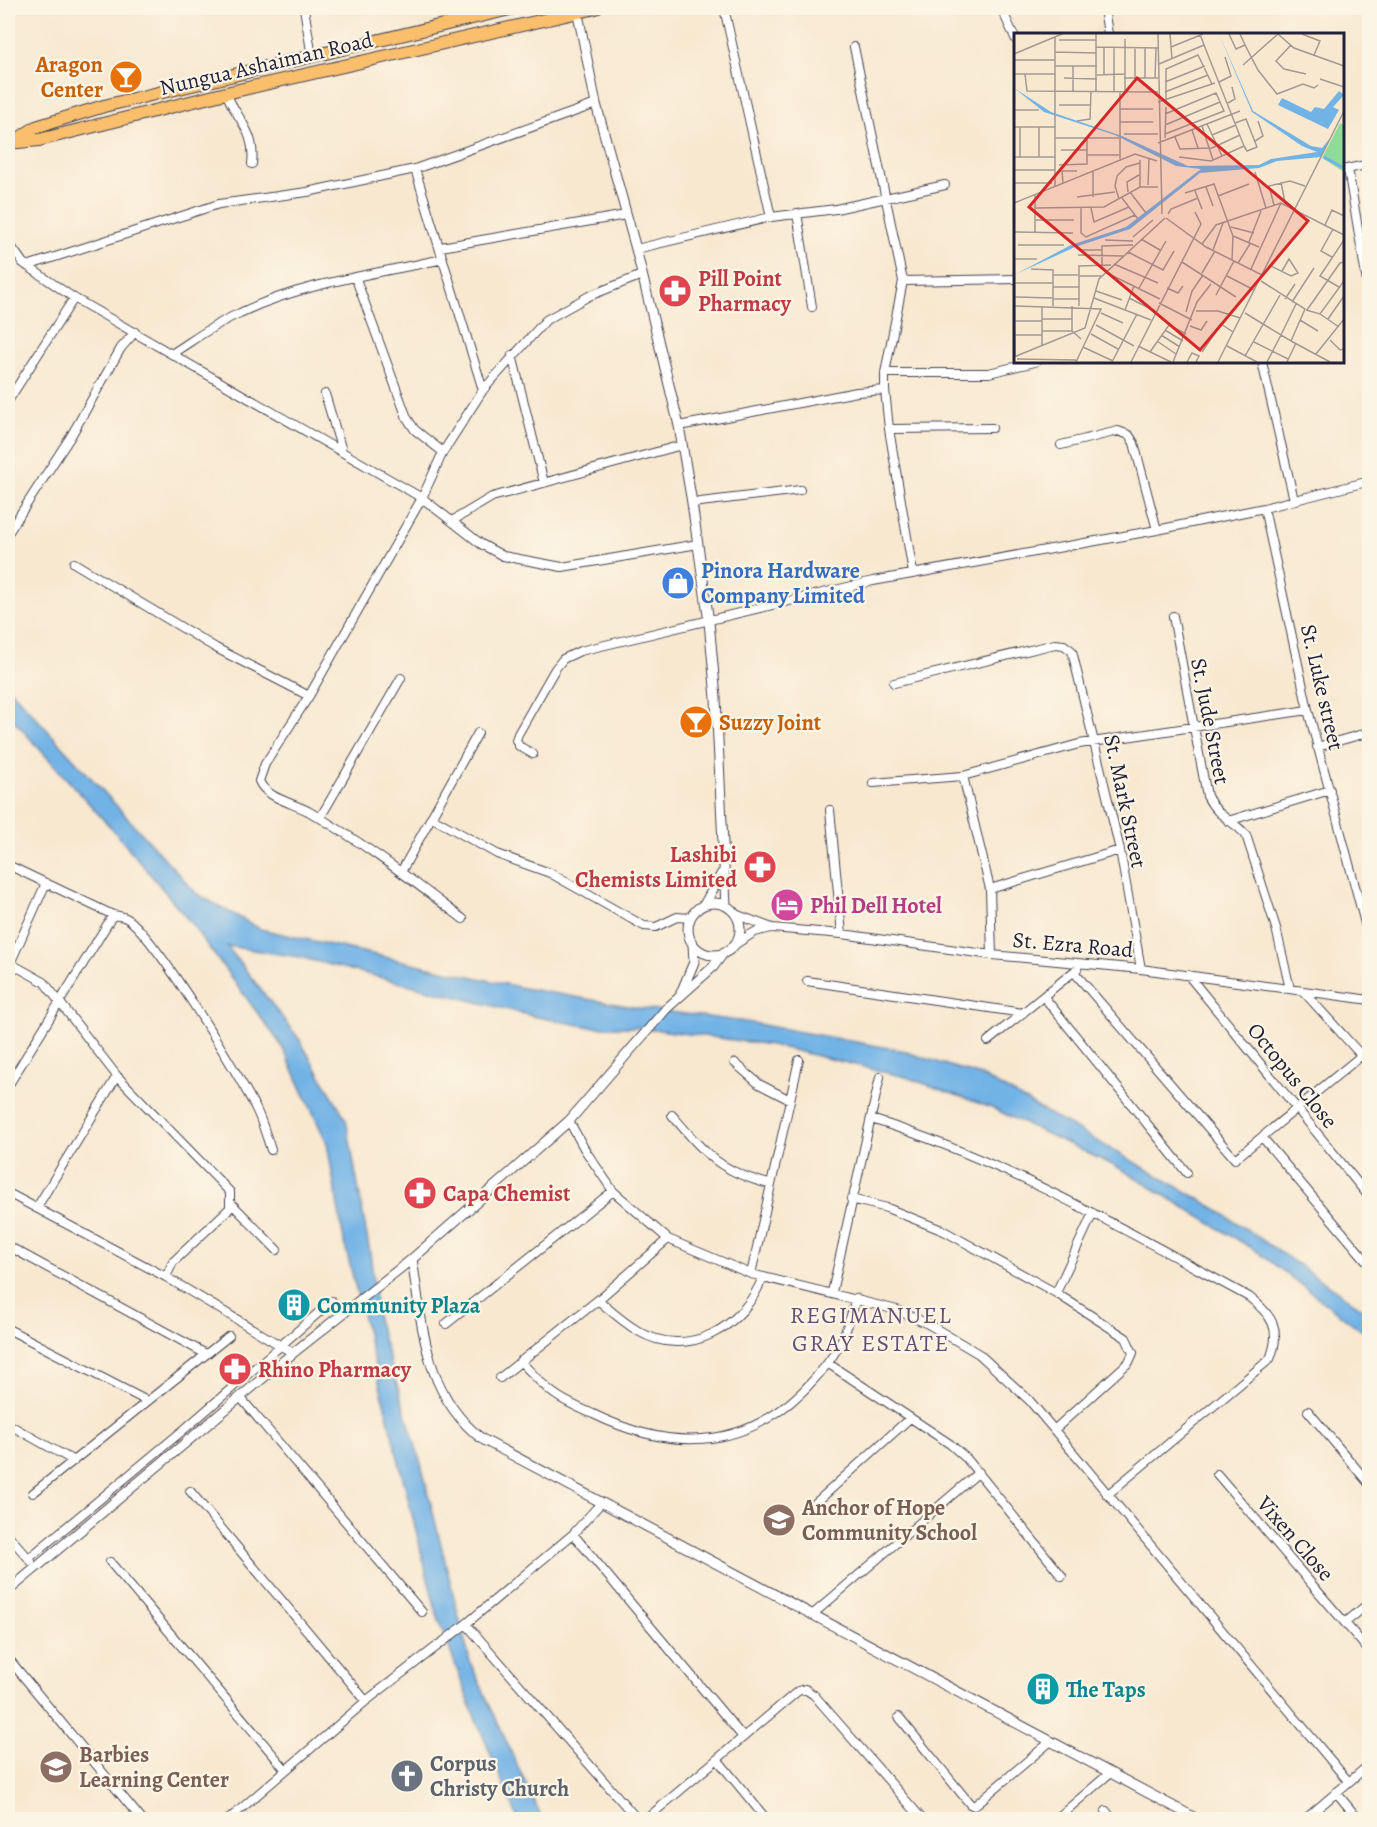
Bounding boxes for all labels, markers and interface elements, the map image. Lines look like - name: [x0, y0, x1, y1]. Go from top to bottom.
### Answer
- street label: Nungua Ashaiman Road: [157, 25, 376, 103]
- inset map: [1014, 33, 1344, 363]
- place label: Aragon Center: [34, 50, 103, 105]
- bar icon: Aragon Center: [108, 59, 144, 95]
- place label: Pill Point Pharmacy: [698, 264, 792, 319]
- pharmacy icon: Pill Point Pharmacy: [657, 273, 693, 309]
- place label: Pinora Hardware Company Limited: [701, 556, 865, 611]
- shop icon: Pinora Hardware Company Limited: [660, 565, 696, 601]
- street label: St. Luke street: [1293, 621, 1351, 753]
- street label: St. Jude Street: [1183, 655, 1237, 787]
- bar icon: Suzzy Joint: [678, 704, 714, 740]
- place label: Suzzy Joint: [719, 708, 822, 738]
- street label: St. Mark Street: [1096, 732, 1154, 871]
- place label: Lashibi Chemists Limited: [575, 840, 737, 895]
- pharmacy icon: Lashibi Chemists Limited: [742, 849, 778, 885]
- hotel icon: Phil Dell Hotel: [769, 887, 805, 923]
- place label: Phil Dell Hotel: [810, 891, 942, 921]
- street label: St. Ezra Road: [1011, 925, 1135, 965]
- street label: Octopus Close: [1240, 1016, 1344, 1135]
- pharmacy icon: Capa Chemist: [402, 1175, 438, 1211]
- place label: Capa Chemist: [443, 1179, 571, 1209]
- building icon: Community Plaza: [276, 1287, 312, 1323]
- place label: Community Plaza: [317, 1291, 481, 1321]
- district label: REGIMANUEL GRAY ESTATE: [790, 1299, 952, 1359]
- pharmacy icon: Rhino Pharmacy: [217, 1351, 253, 1387]
- place label: Rhino Pharmacy: [258, 1355, 412, 1385]
- street label: Vixen Close: [1249, 1489, 1341, 1588]
- place label: Anchor of Hope Community School: [801, 1493, 977, 1548]
- school or university icon: Anchor of Hope Community School: [761, 1502, 797, 1538]
- building icon: The Taps: [1025, 1671, 1061, 1707]
- place label: The Taps: [1066, 1675, 1146, 1705]
- place label: Barbies Learning Center: [79, 1740, 229, 1795]
- school or university icon: Barbies Learning Center: [38, 1749, 74, 1785]
- place label: Corpus Christy Church: [430, 1749, 569, 1804]
- church icon: Corpus Christy Church: [389, 1758, 425, 1794]

